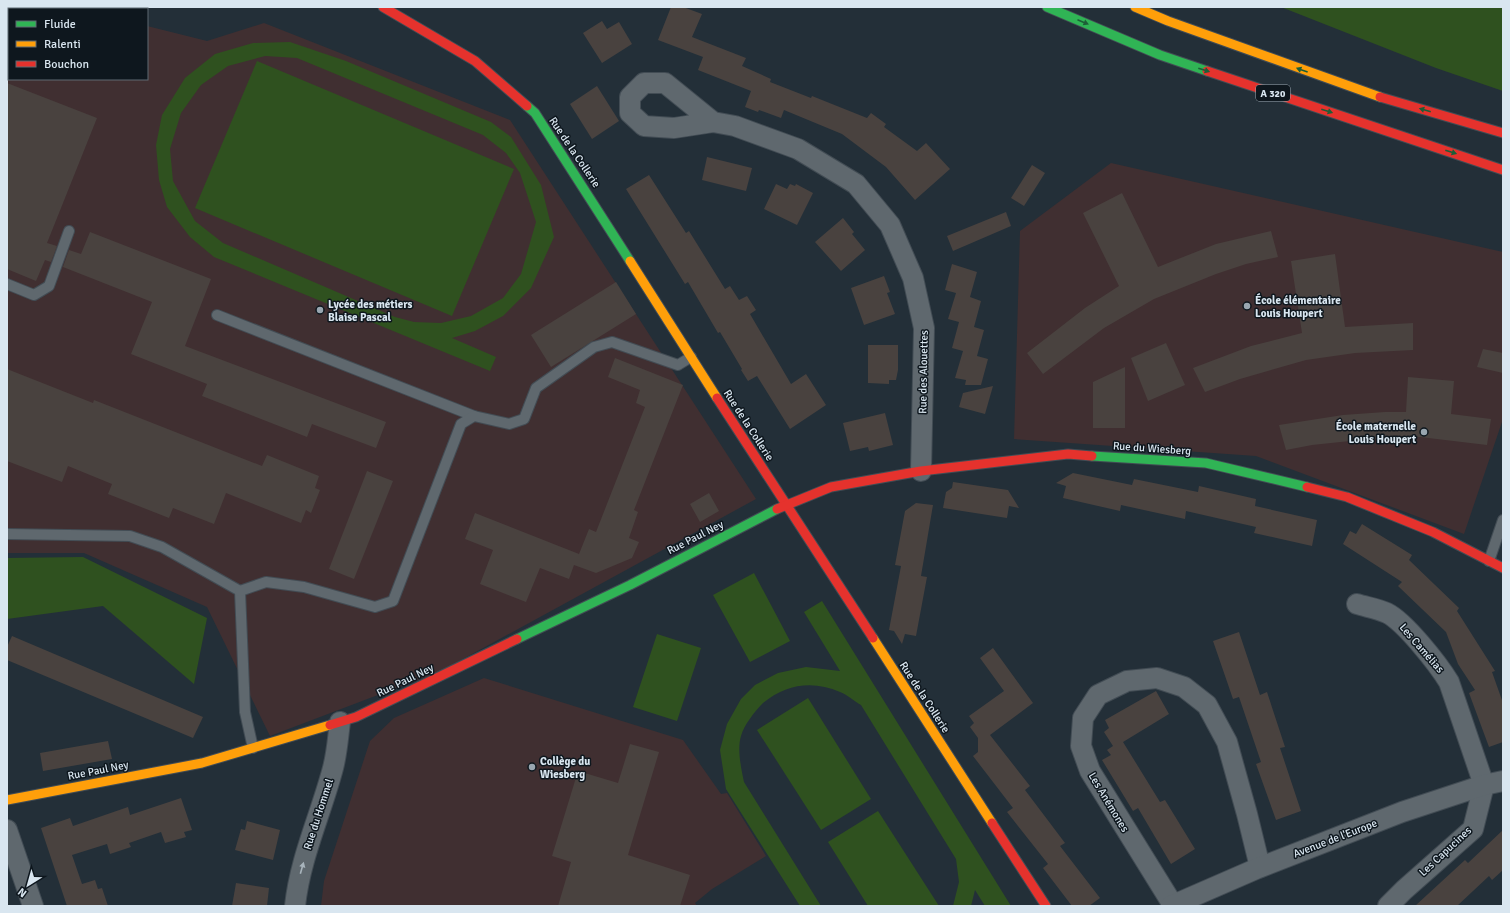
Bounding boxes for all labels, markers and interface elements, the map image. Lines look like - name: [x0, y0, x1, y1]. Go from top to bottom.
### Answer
- legend: [8, 8, 148, 80]
- text: Fluide: [44, 17, 76, 32]
- one-way arrow: [1078, 20, 1090, 26]
- text: Ralenti: [44, 37, 81, 52]
- text: Bouchon: [44, 57, 89, 72]
- one-way arrow: [1295, 66, 1307, 72]
- one-way arrow: [1198, 67, 1210, 73]
- road number: A 320: [1256, 85, 1290, 101]
- one-way arrow: [1419, 107, 1431, 113]
- one-way arrow: [1322, 108, 1334, 114]
- street label: Rue de la Collerie: [546, 115, 603, 190]
- one-way arrow: [1445, 150, 1457, 156]
- place label: École élémentaire Louis Houpert: [1255, 293, 1341, 320]
- place label: Lycée des métiers Blaise Pascal: [328, 298, 413, 324]
- marker: École élémentaire Louis Houpert: [1242, 301, 1252, 311]
- marker: Lycée des métiers Blaise Pascal: [315, 305, 325, 315]
- street label: Rue des Alouettes: [916, 330, 931, 414]
- street label: Rue de la Collerie: [721, 387, 776, 463]
- place label: École maternelle Louis Houpert: [1336, 419, 1417, 446]
- marker: École maternelle Louis Houpert: [1419, 427, 1429, 437]
- street label: Rue du Wiesberg: [1112, 439, 1192, 458]
- street label: Rue Paul Ney: [665, 517, 726, 557]
- street label: Les Camélias: [1397, 621, 1447, 676]
- street label: Rue de la Collerie: [897, 659, 952, 735]
- street label: Rue Paul Ney: [375, 661, 436, 700]
- place label: Collège du Wiesberg: [540, 755, 590, 781]
- street label: Rue Paul Ney: [67, 758, 130, 783]
- marker: Collège du Wiesberg: [527, 762, 537, 772]
- street label: Les Anémones: [1086, 770, 1132, 835]
- street label: Rue du Hommel: [301, 777, 336, 851]
- street label: Avenue de l'Europe: [1291, 816, 1379, 860]
- street label: Les Capucines: [1416, 824, 1474, 879]
- one-way arrow: [299, 862, 305, 874]
- north arrow: [8, 865, 48, 905]
- text: N: [15, 885, 29, 900]

